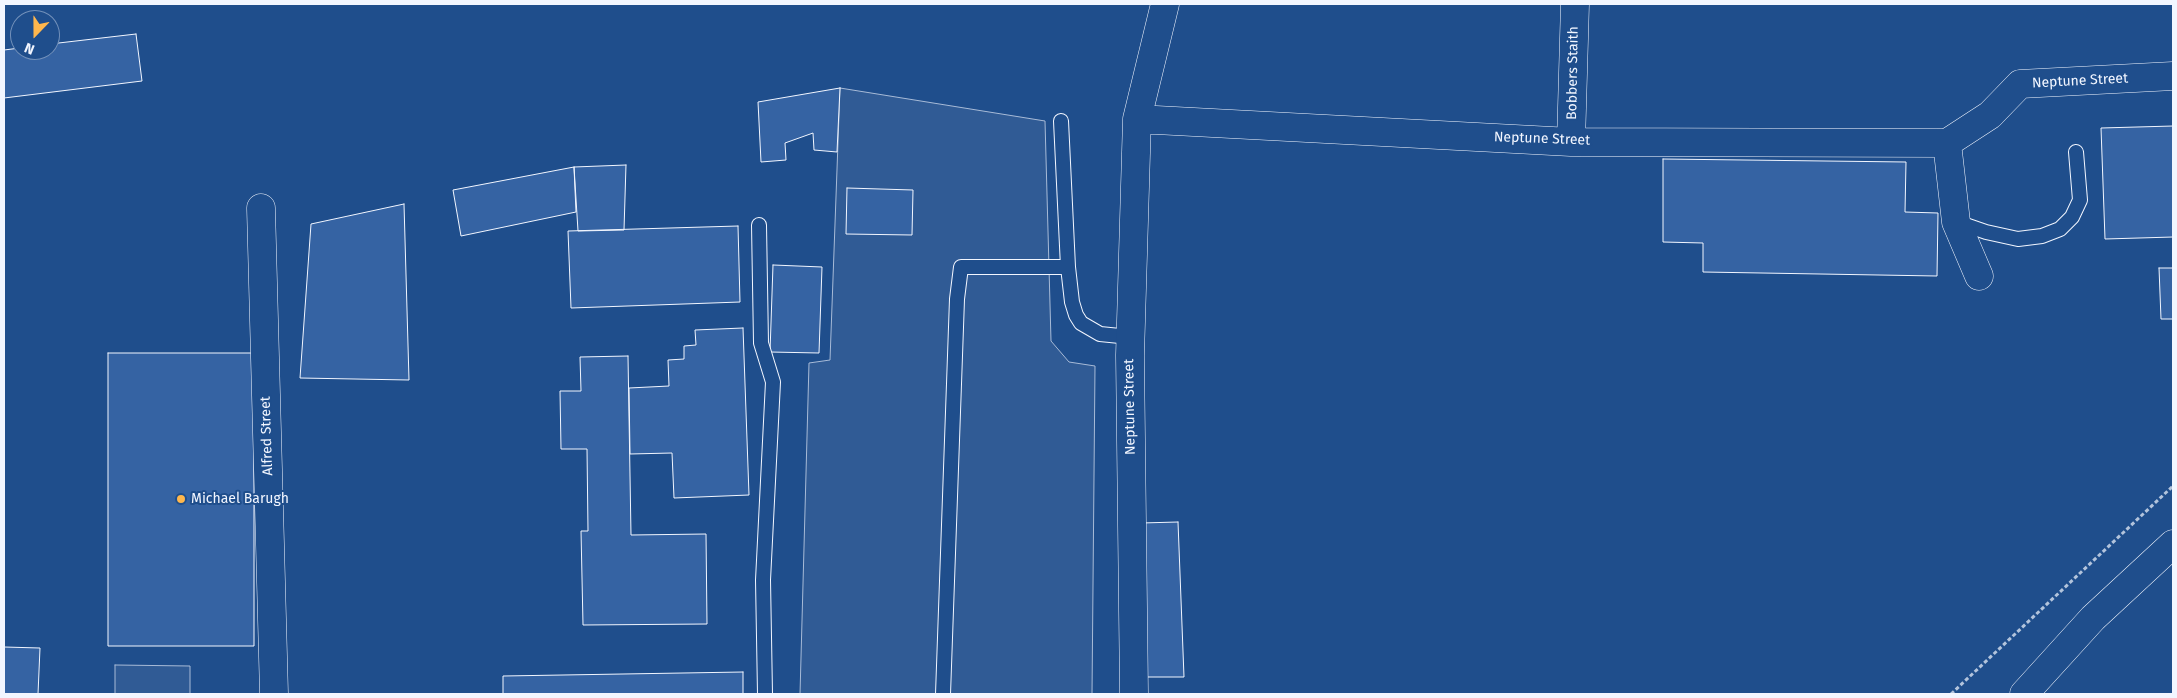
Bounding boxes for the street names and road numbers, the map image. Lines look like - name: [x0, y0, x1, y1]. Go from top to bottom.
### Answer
- street label: Bobbers Staith: [1564, 26, 1582, 120]
- street label: Neptune Street: [2032, 70, 2128, 92]
- street label: Neptune Street: [1494, 129, 1590, 149]
- street label: Neptune Street: [1121, 359, 1139, 455]
- street label: Alfred Street: [257, 396, 277, 476]

